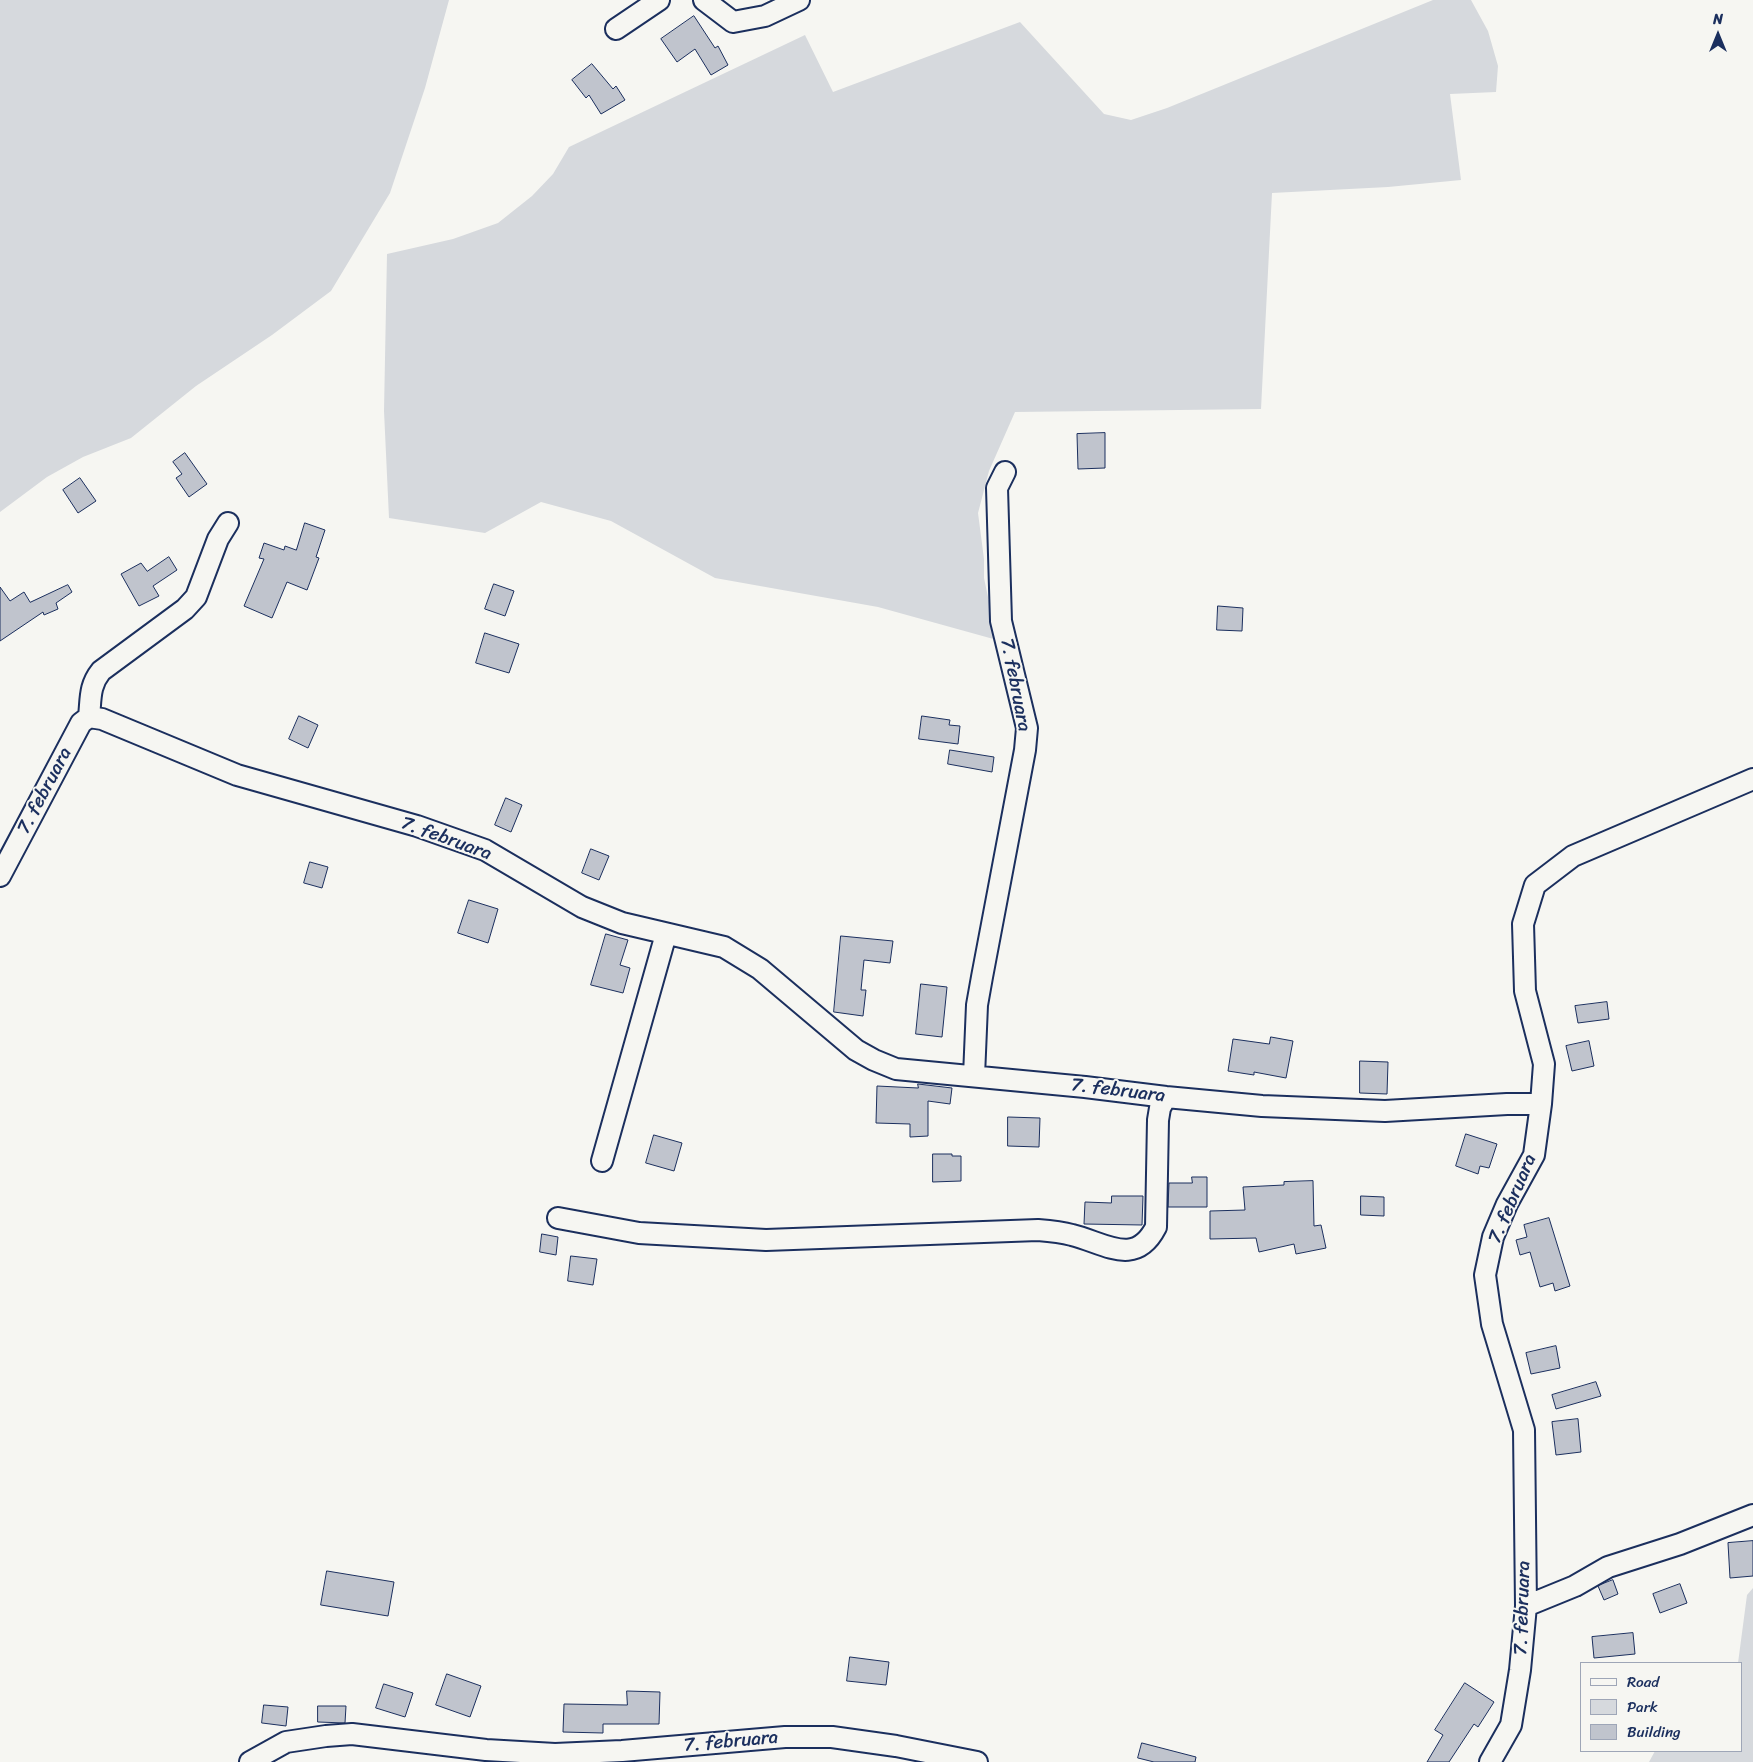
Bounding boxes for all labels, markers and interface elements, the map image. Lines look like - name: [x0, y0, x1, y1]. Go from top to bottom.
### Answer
- text: N: [1713, 7, 1723, 32]
- north arrow: [1693, 10, 1743, 60]
- street label: 7. februara: [995, 636, 1035, 734]
- street label: 7. februara: [13, 744, 77, 838]
- street label: 7. februara: [398, 812, 494, 866]
- street label: 7. februara: [1070, 1074, 1166, 1108]
- street label: 7. februara: [1484, 1151, 1542, 1247]
- street label: 7. februara: [1510, 1560, 1536, 1656]
- legend: [1580, 1662, 1743, 1752]
- text: Road: [1627, 1669, 1659, 1695]
- text: Park: [1627, 1694, 1658, 1720]
- text: Building: [1627, 1719, 1681, 1745]
- street label: 7. februara: [683, 1727, 779, 1757]

